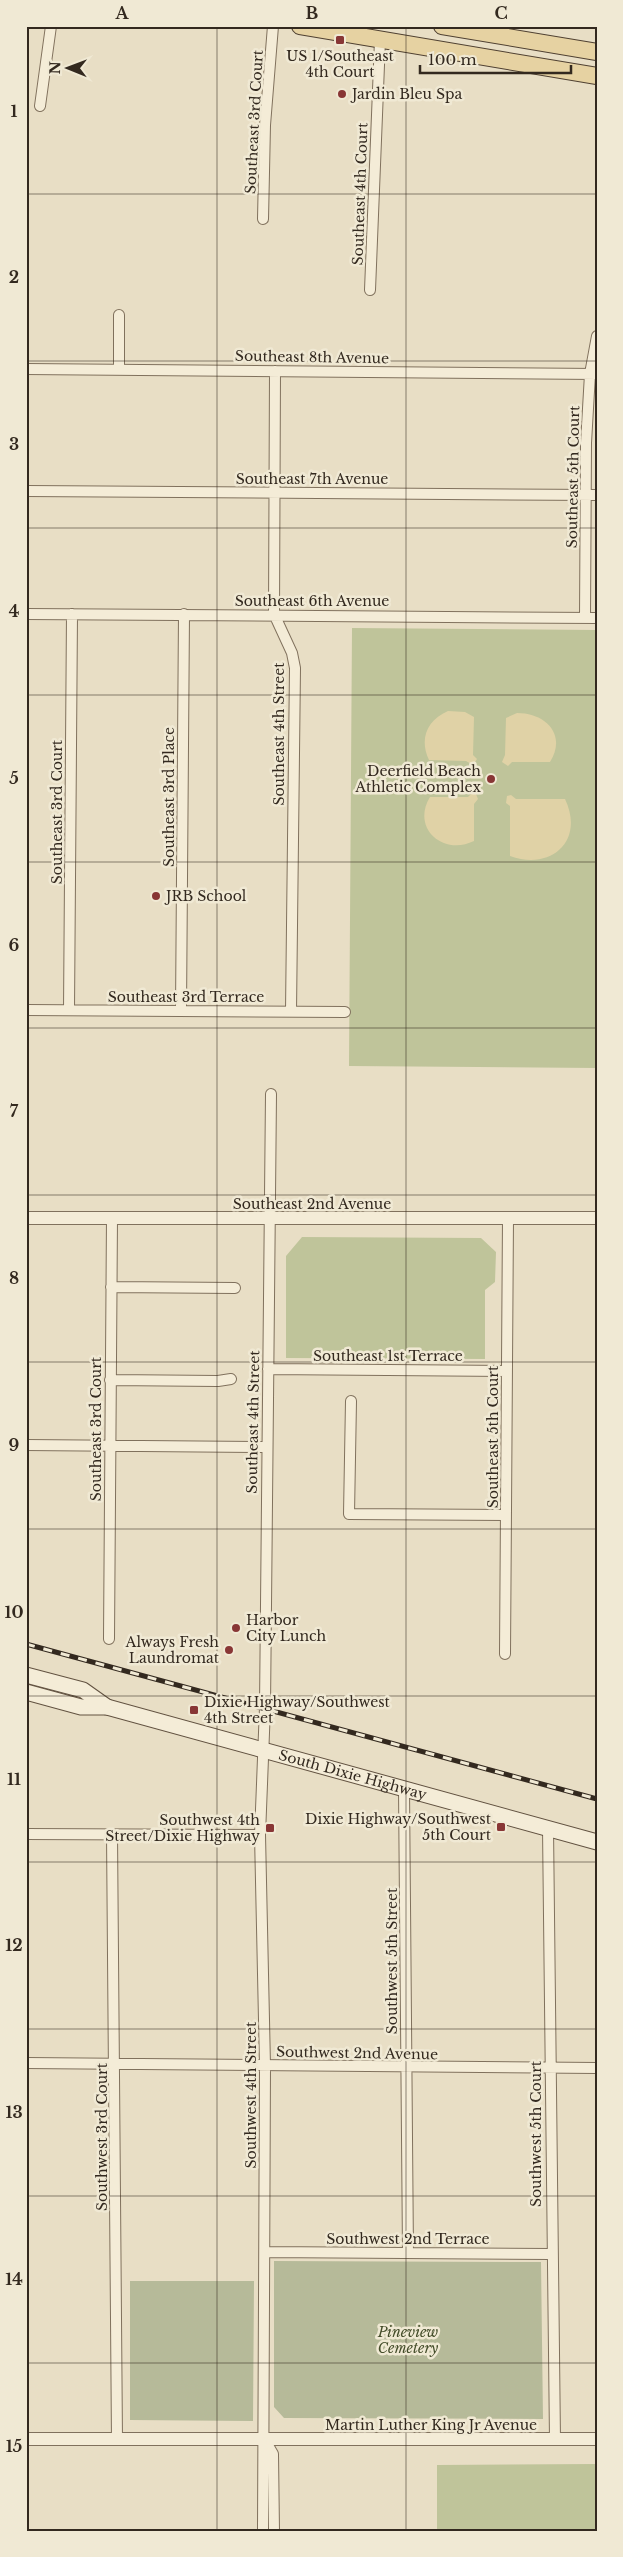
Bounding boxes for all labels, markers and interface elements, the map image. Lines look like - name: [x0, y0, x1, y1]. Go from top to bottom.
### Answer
- text: A: [115, 3, 130, 23]
- text: B: [306, 3, 319, 23]
- text: C: [494, 3, 508, 23]
- marker: US 1/Southeast 4th Court: [334, 34, 346, 46]
- north arrow: [42, 42, 92, 92]
- scale bar: [420, 42, 572, 74]
- place label: US 1/Southeast 4th Court: [286, 47, 395, 81]
- street label: Southeast 3rd Court: [241, 49, 267, 195]
- text: 100 m: [428, 50, 477, 69]
- text: N: [46, 61, 64, 75]
- place label: Jardin Bleu Spa: [350, 85, 462, 103]
- marker: Jardin Bleu Spa: [336, 88, 348, 100]
- text: 1: [11, 101, 18, 121]
- street label: Southeast 4th Court: [349, 122, 372, 266]
- text: 2: [9, 267, 19, 287]
- street label: Southeast 8th Avenue: [235, 347, 389, 367]
- street label: Southeast 5th Court: [563, 405, 583, 548]
- text: 3: [9, 434, 19, 454]
- street label: Southeast 7th Avenue: [236, 470, 388, 488]
- street label: Southeast 6th Avenue: [235, 592, 389, 610]
- text: 4: [9, 601, 19, 621]
- street label: Southeast 4th Street: [270, 662, 288, 806]
- street label: Southeast 3rd Place: [160, 727, 178, 867]
- street label: Southeast 3rd Court: [48, 739, 66, 884]
- place label: Deerfield Beach Athletic Complex: [354, 762, 481, 796]
- text: 5: [9, 768, 19, 788]
- marker: Deerfield Beach Athletic Complex: [485, 773, 497, 785]
- place label: JRB School: [164, 887, 247, 905]
- marker: JRB School: [150, 890, 162, 902]
- text: 6: [9, 935, 20, 955]
- street label: Southeast 3rd Terrace: [108, 988, 264, 1006]
- text: 7: [10, 1101, 19, 1121]
- street label: Southeast 2nd Avenue: [233, 1195, 391, 1213]
- text: 8: [9, 1268, 19, 1288]
- street label: Southeast 1st Terrace: [313, 1347, 463, 1365]
- street label: Southeast 4th Street: [243, 1350, 263, 1494]
- street label: Southeast 3rd Court: [87, 1356, 105, 1501]
- street label: Southeast 5th Court: [484, 1365, 502, 1508]
- text: 9: [9, 1435, 20, 1455]
- text: 10: [4, 1602, 24, 1622]
- place label: Harbor City Lunch: [246, 1611, 327, 1645]
- marker: Harbor City Lunch: [230, 1622, 242, 1634]
- place label: Always Fresh Laundromat: [125, 1633, 220, 1667]
- marker: Always Fresh Laundromat: [223, 1644, 235, 1656]
- place label: Dixie Highway/Southwest 4th Street: [204, 1693, 391, 1727]
- marker: Dixie Highway/Southwest 4th Street: [188, 1704, 200, 1716]
- street label: South Dixie Highway: [277, 1746, 429, 1804]
- text: 11: [7, 1769, 21, 1789]
- place label: Dixie Highway/Southwest 5th Court: [305, 1810, 492, 1844]
- place label: Southwest 4th Street/Dixie Highway: [105, 1811, 260, 1845]
- marker: Dixie Highway/Southwest 5th Court: [495, 1821, 507, 1833]
- marker: Southwest 4th Street/Dixie Highway: [264, 1822, 276, 1834]
- street label: Southwest 5th Street: [383, 1887, 401, 2034]
- text: 12: [5, 1935, 23, 1955]
- street label: Southwest 4th Street: [242, 2021, 260, 2168]
- street label: Southwest 2nd Avenue: [276, 2043, 438, 2063]
- street label: Southwest 5th Court: [527, 2060, 545, 2207]
- street label: Southwest 3rd Court: [93, 2062, 111, 2211]
- text: 13: [5, 2102, 23, 2122]
- street label: Southwest 2nd Terrace: [326, 2230, 490, 2248]
- text: 14: [5, 2269, 23, 2289]
- park label: Pineview Cemetery: [377, 2323, 439, 2357]
- street label: Martin Luther King Jr Avenue: [325, 2416, 537, 2434]
- text: 15: [6, 2436, 22, 2456]

